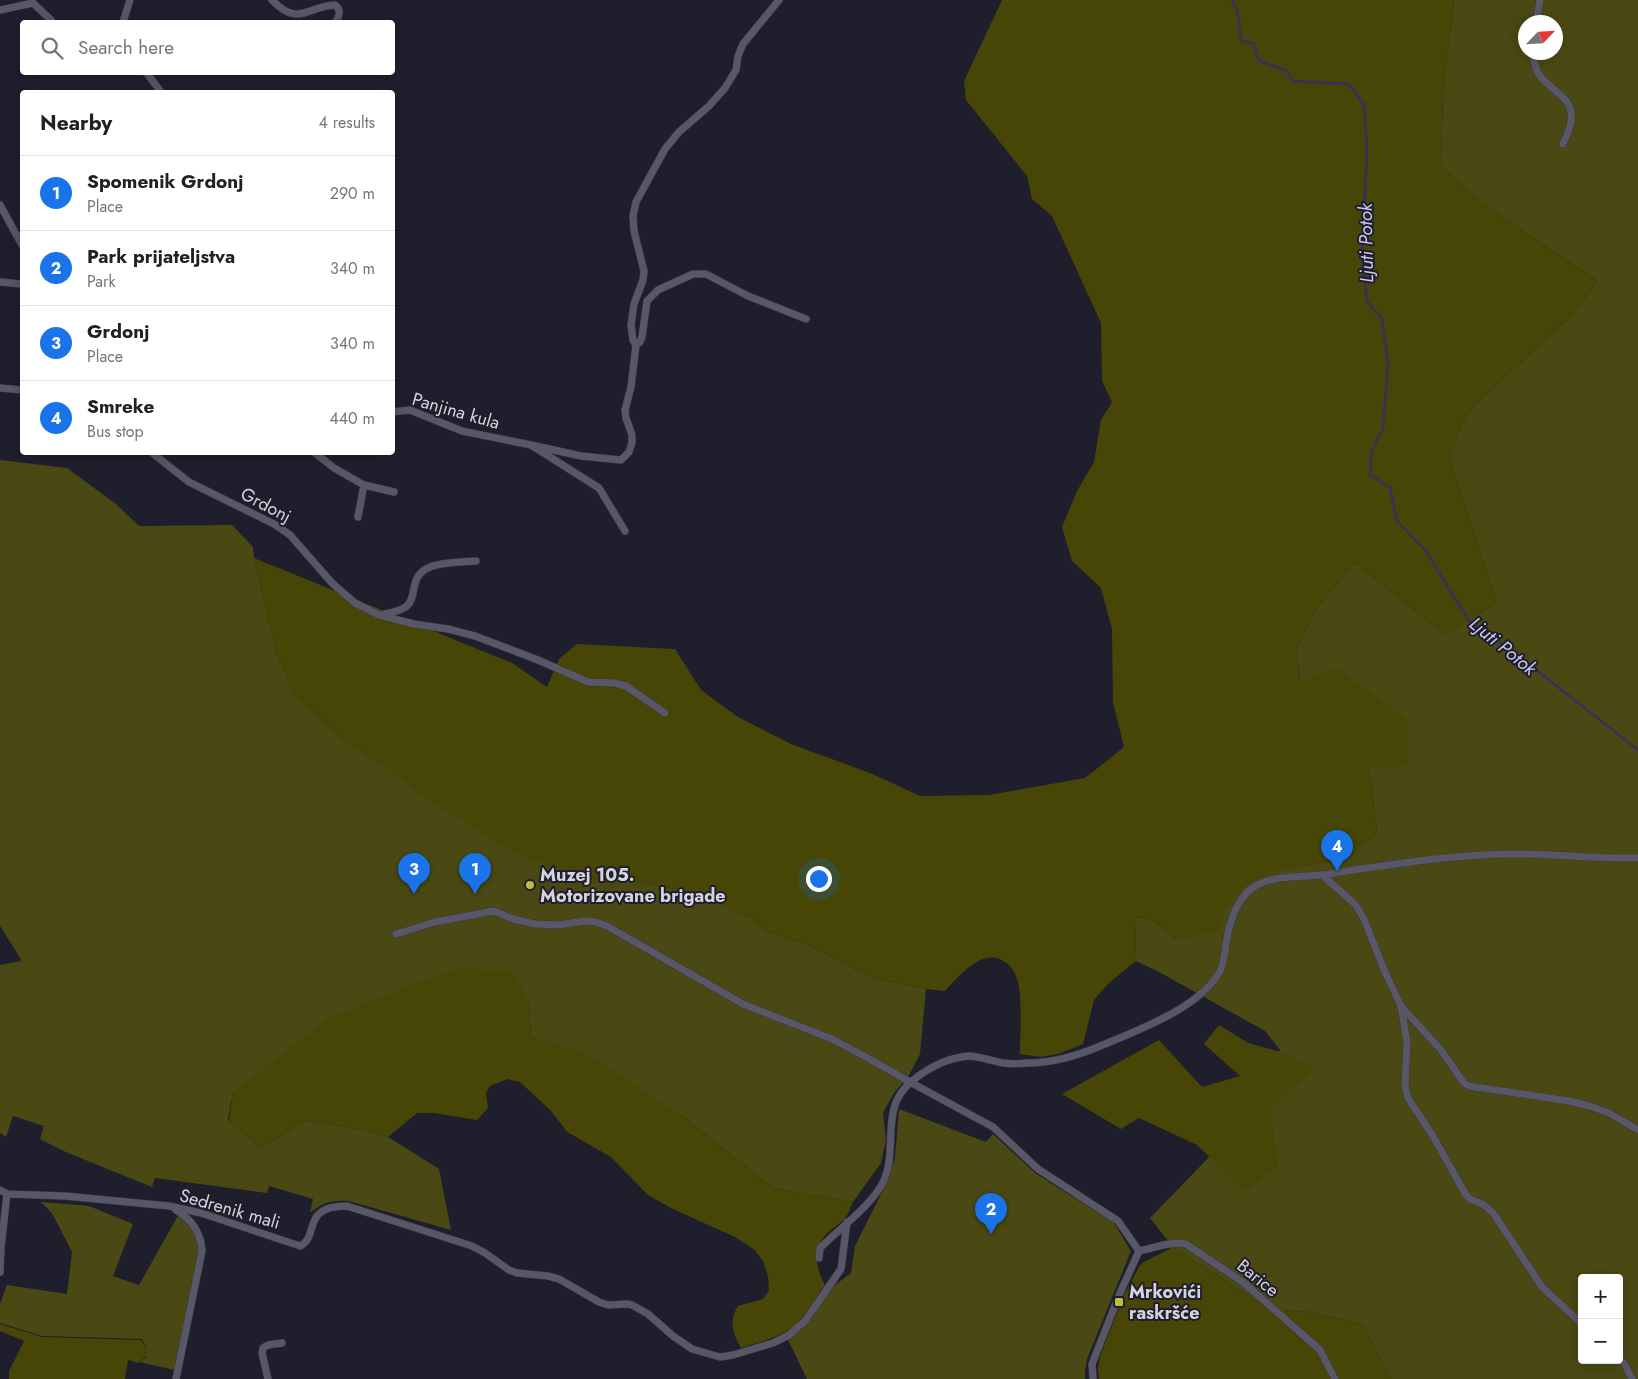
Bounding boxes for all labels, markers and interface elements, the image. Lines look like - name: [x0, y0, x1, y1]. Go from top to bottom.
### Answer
- north arrow: [1518, 15, 1563, 60]
- search box: [20, 20, 395, 75]
- icon: search: [38, 34, 66, 62]
- text: Search here: [78, 34, 174, 61]
- text: Nearby: [40, 108, 112, 138]
- text: 4 results: [319, 111, 375, 134]
- text: Spomenik Grdonj: [87, 168, 243, 195]
- text: 1: [52, 182, 60, 205]
- text: 290 m: [330, 182, 375, 205]
- text: Place: [87, 195, 123, 218]
- water label: Ljuti Potok: [1352, 202, 1380, 283]
- text: Park prijateljstva: [87, 243, 235, 270]
- text: 2: [51, 257, 61, 280]
- text: 340 m: [330, 257, 375, 280]
- text: Park: [87, 270, 116, 293]
- text: Grdonj: [87, 318, 149, 345]
- text: 3: [51, 332, 61, 355]
- text: 340 m: [330, 332, 375, 355]
- text: Place: [87, 345, 123, 368]
- street label: Panjina kula: [409, 386, 503, 436]
- text: Smreke: [87, 393, 154, 420]
- text: 4: [50, 407, 62, 430]
- text: 440 m: [329, 407, 375, 430]
- text: Bus stop: [87, 420, 144, 443]
- street label: Grdonj: [236, 481, 296, 529]
- water label: Ljuti Potok: [1464, 610, 1543, 682]
- pin: 4: [1321, 830, 1353, 871]
- pin: 3: [398, 853, 430, 894]
- pin: 1: [459, 853, 491, 894]
- place label: Muzej 105. Motorizovane brigade: [540, 862, 726, 909]
- your location: [806, 866, 832, 892]
- marker: Muzej 105. Motorizovane brigade: [524, 879, 536, 891]
- street label: Sedrenik mali: [177, 1182, 283, 1236]
- pin: 2: [975, 1193, 1007, 1234]
- street label: Barice: [1231, 1253, 1285, 1303]
- map controls: [1578, 1274, 1623, 1364]
- button: +: [1578, 1274, 1623, 1319]
- place label: Mrkovići raskršće: [1129, 1279, 1201, 1326]
- marker: Mrkovići raskršće: [1113, 1296, 1125, 1308]
- button: −: [1578, 1319, 1623, 1364]

